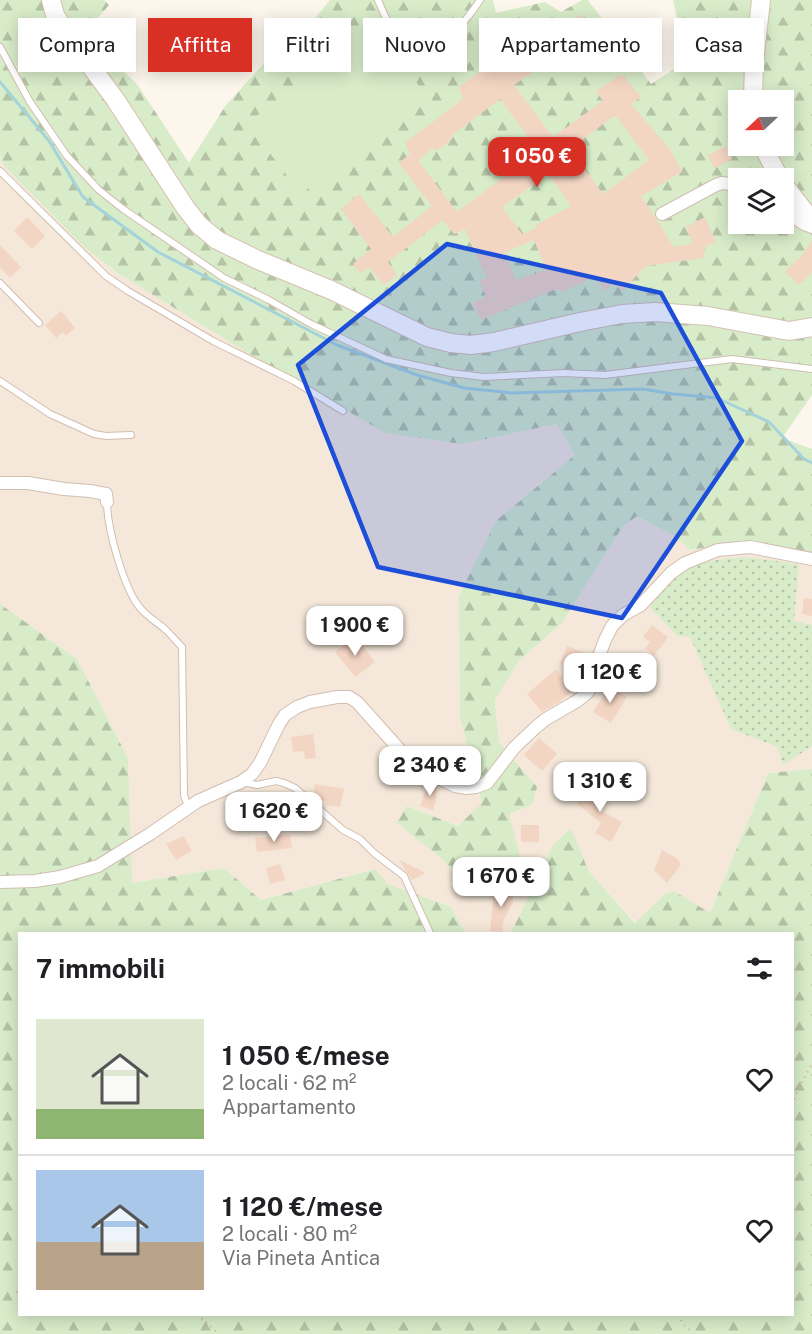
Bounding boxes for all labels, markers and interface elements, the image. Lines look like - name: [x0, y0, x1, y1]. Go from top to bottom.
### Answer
- chip: Compra: [18, 18, 136, 72]
- chip: Affitta: [148, 18, 252, 72]
- chip: Filtri: [264, 18, 351, 72]
- chip: Nuovo: [363, 18, 467, 72]
- chip: Appartamento: [479, 18, 662, 72]
- chip: Casa: [674, 18, 764, 72]
- north arrow: [728, 90, 794, 156]
- map controls: [728, 90, 794, 234]
- pin: 1 050 €: [482, 137, 592, 188]
- text: 1 050 €: [502, 144, 572, 168]
- button: layers: [728, 168, 794, 234]
- pin: 1 900 €: [300, 606, 410, 657]
- text: 1 900 €: [320, 613, 390, 637]
- pin: 1 120 €: [555, 653, 665, 704]
- text: 1 120 €: [578, 660, 642, 684]
- pin: 2 340 €: [375, 746, 485, 797]
- text: 2 340 €: [393, 753, 467, 777]
- pin: 1 310 €: [545, 762, 655, 813]
- text: 1 310 €: [567, 769, 633, 793]
- pin: 1 620 €: [219, 792, 329, 843]
- text: 1 620 €: [239, 799, 309, 823]
- pin: 1 670 €: [446, 857, 556, 908]
- text: 1 670 €: [467, 864, 535, 888]
- icon: filters: [743, 952, 776, 985]
- text: 7 immobili: [36, 953, 165, 984]
- text: 1 050 €/mese: [222, 1040, 390, 1071]
- icon: home: [84, 1043, 156, 1115]
- icon: heart: [743, 1063, 776, 1096]
- text: 2 locali · 62 m²: [222, 1071, 356, 1095]
- text: Appartamento: [222, 1095, 356, 1119]
- text: 1 120 €/mese: [222, 1191, 383, 1222]
- icon: home: [84, 1194, 156, 1266]
- icon: heart: [743, 1214, 776, 1247]
- text: 2 locali · 80 m²: [222, 1222, 357, 1246]
- text: Via Pineta Antica: [222, 1246, 380, 1270]

